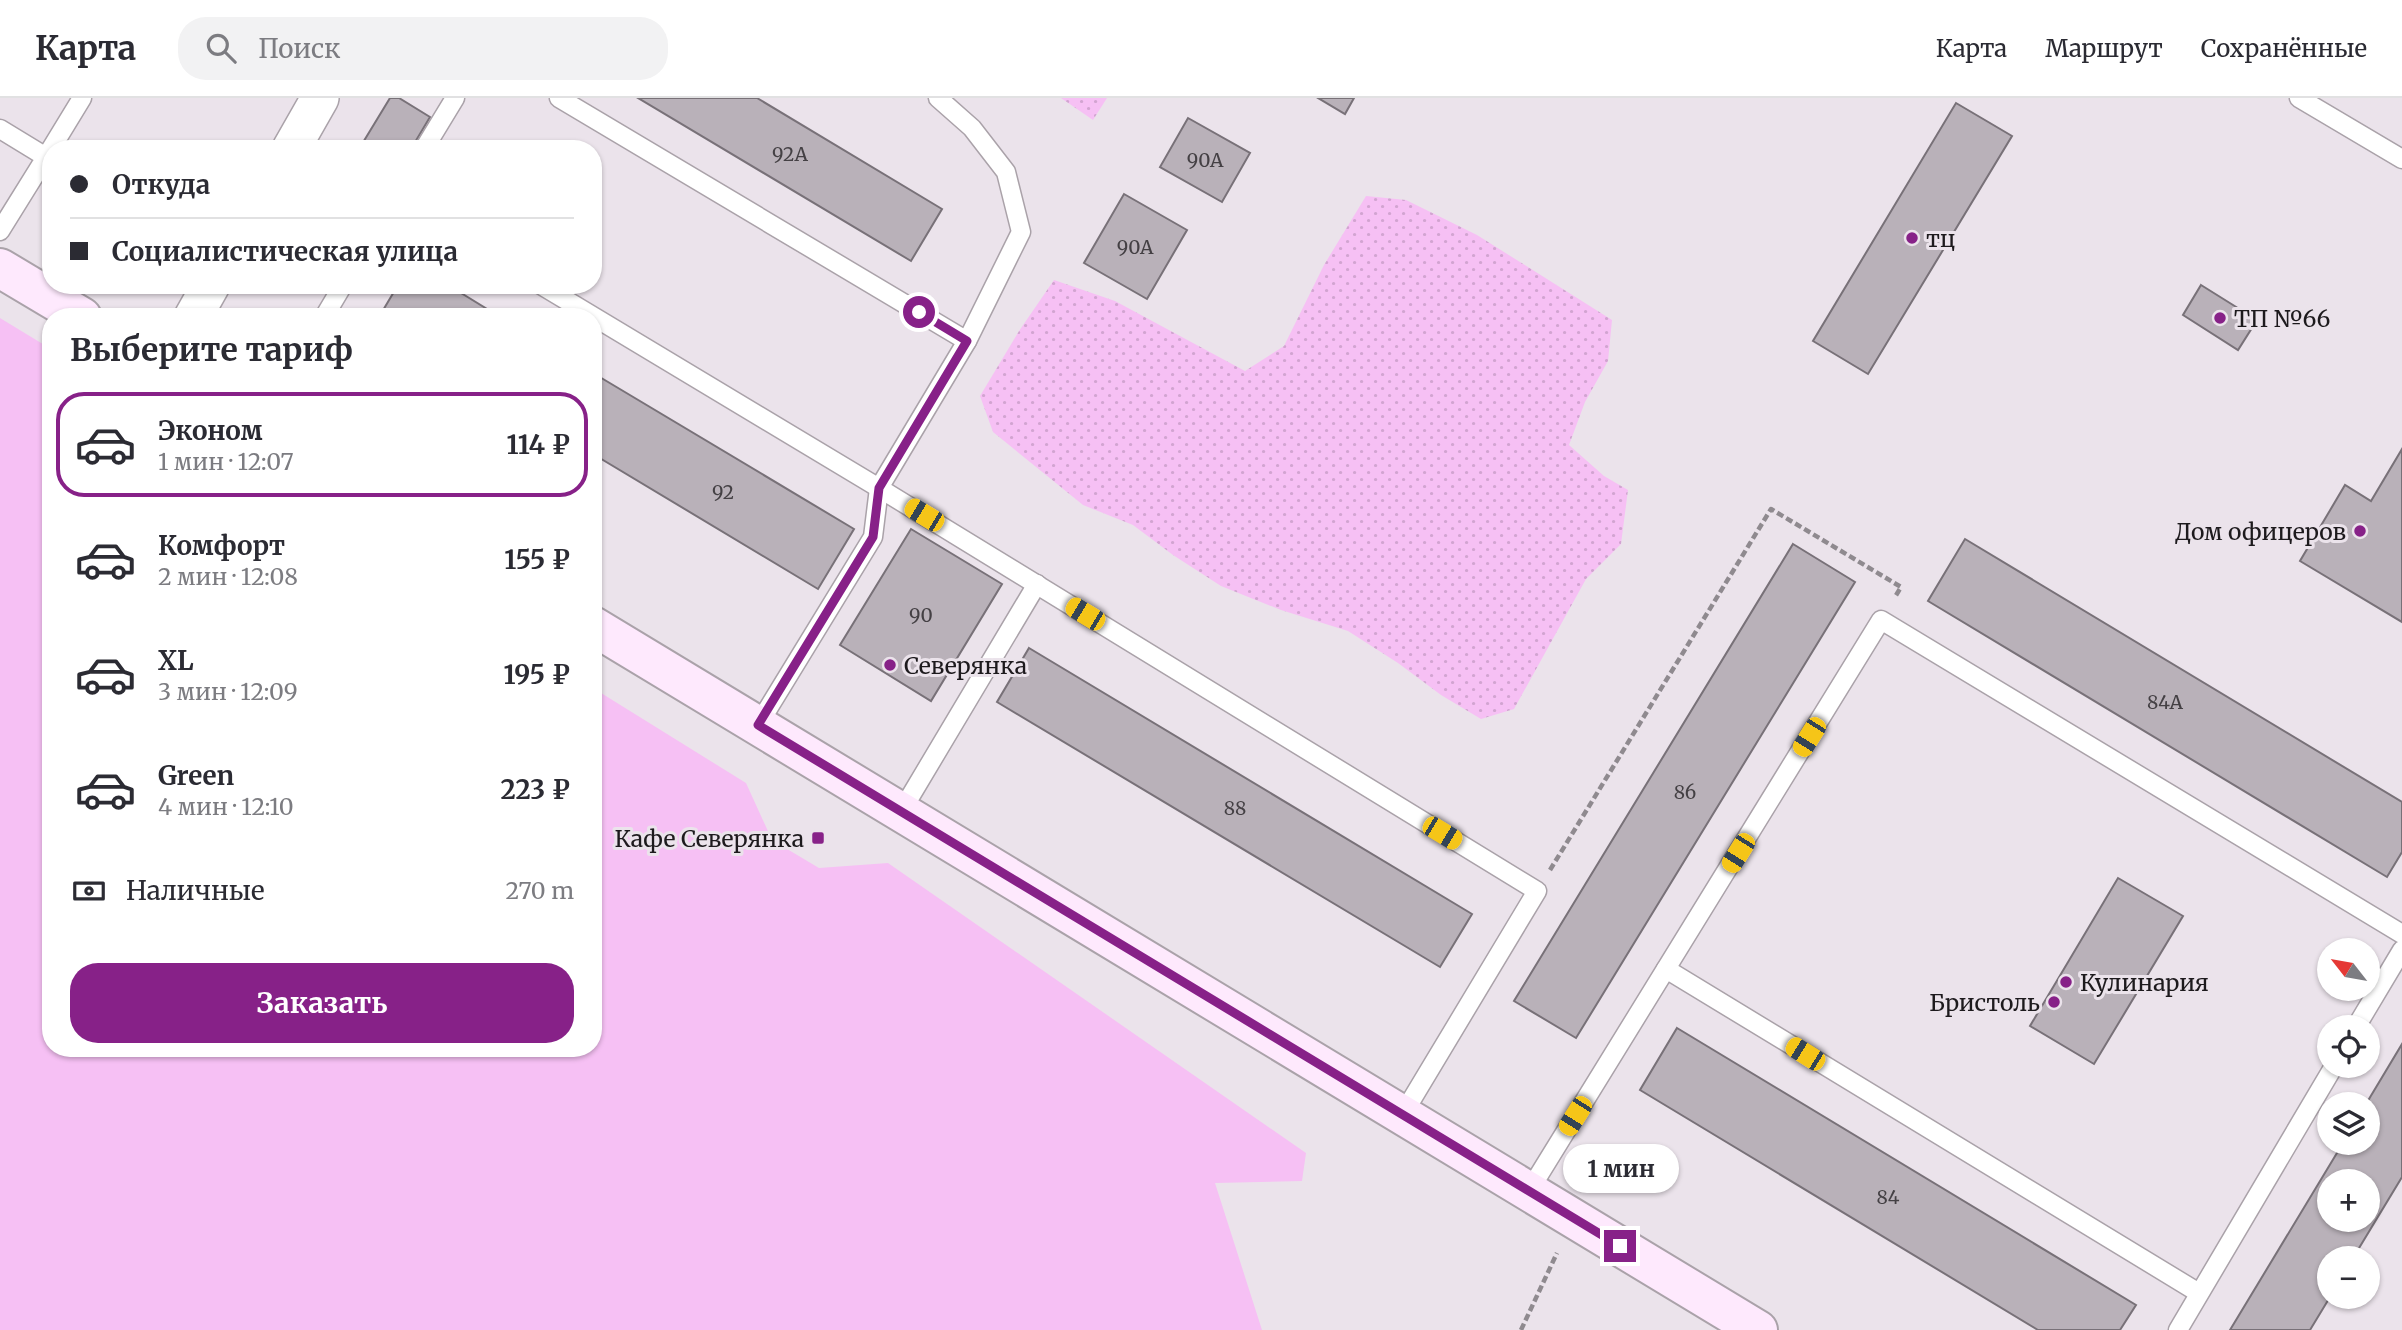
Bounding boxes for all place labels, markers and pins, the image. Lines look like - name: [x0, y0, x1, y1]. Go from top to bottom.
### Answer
- place label: тц: [1926, 224, 1956, 253]
- marker: тц: [1904, 230, 1920, 246]
- place label: ТП №66: [2234, 304, 2330, 333]
- marker: ТП №66: [2212, 310, 2228, 326]
- place label: Дом офицеров: [2175, 517, 2346, 546]
- marker: Дом офицеров: [2352, 523, 2368, 539]
- place label: Северянка: [904, 651, 1027, 680]
- marker: Северянка: [882, 657, 898, 673]
- place label: Кафе Северянка: [615, 824, 804, 853]
- marker: Кафе Северянка: [810, 830, 826, 846]
- place label: Кулинария: [2080, 968, 2209, 997]
- marker: Кулинария: [2058, 974, 2074, 990]
- place label: Бристоль: [1929, 988, 2040, 1017]
- marker: Бристоль: [2046, 994, 2062, 1010]

